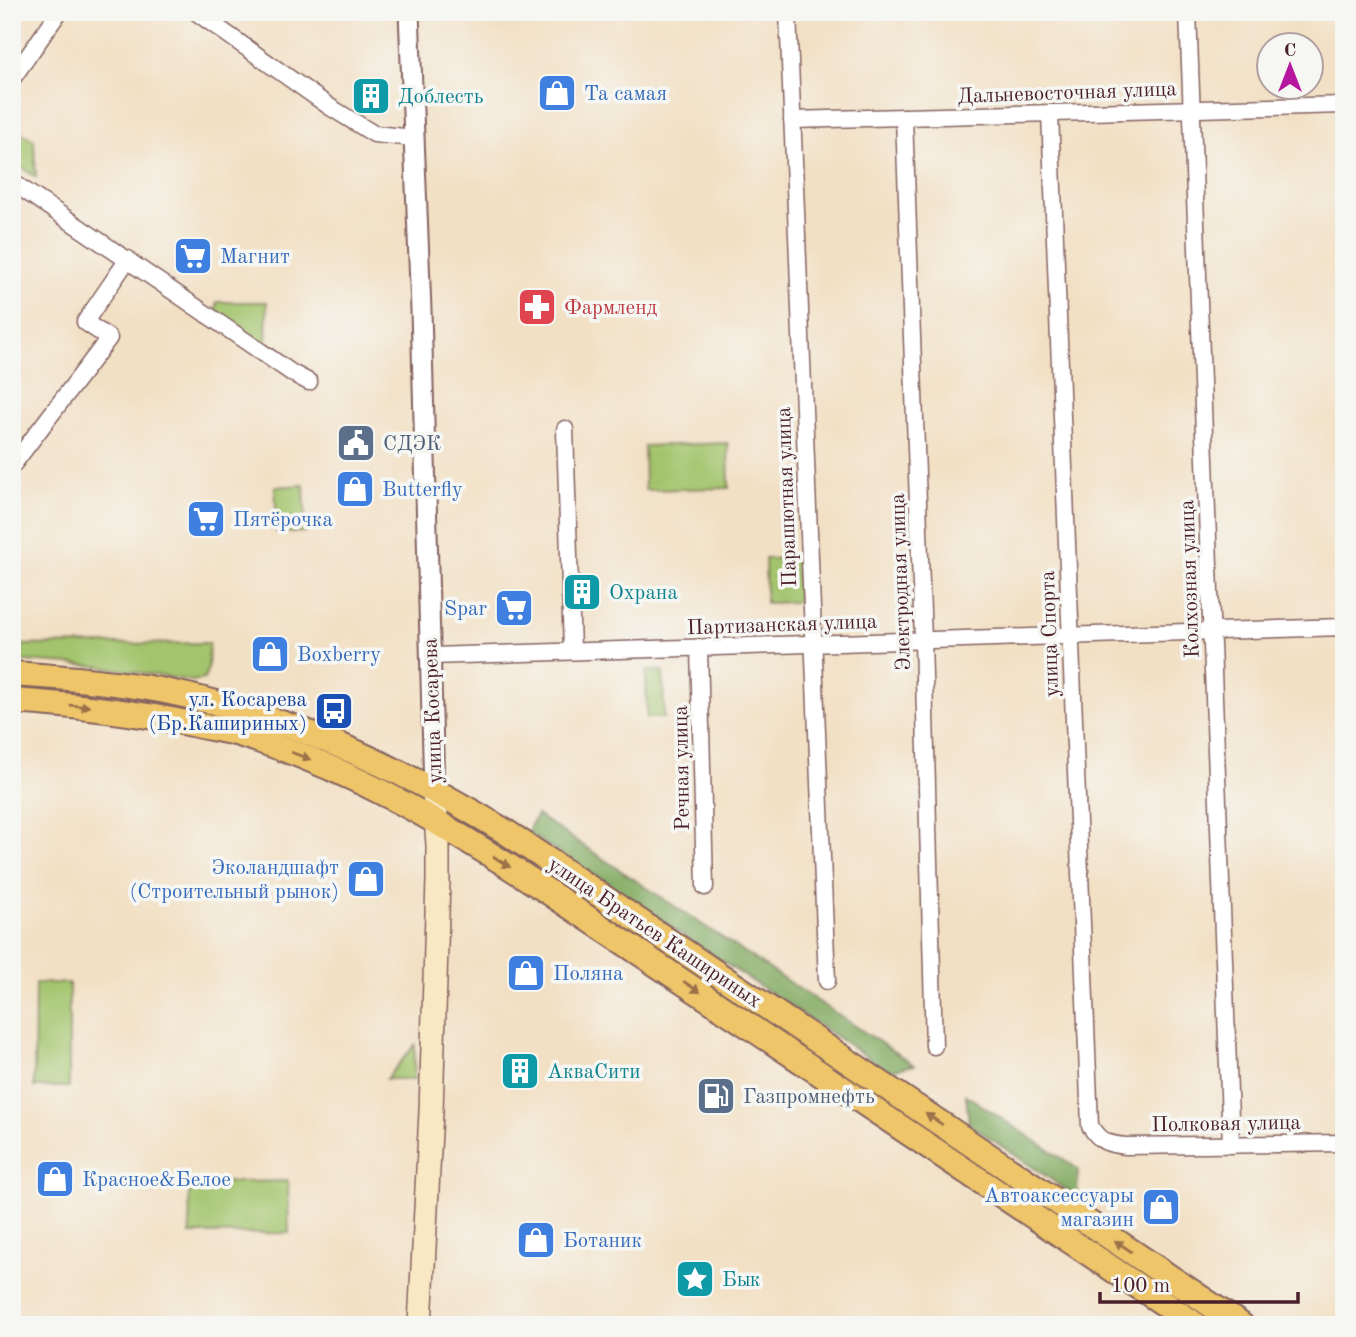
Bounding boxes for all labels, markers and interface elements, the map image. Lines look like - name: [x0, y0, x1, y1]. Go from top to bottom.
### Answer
- north arrow: [1254, 32, 1324, 102]
- text: С: [1284, 42, 1296, 61]
- shop icon: Та самая: [536, 72, 578, 114]
- building icon: Доблесть: [350, 75, 392, 117]
- street label: Дальневосточная улица: [957, 79, 1177, 108]
- place label: Та самая: [584, 84, 667, 105]
- place label: Доблесть: [398, 87, 484, 108]
- supermarket icon: Магнит: [172, 235, 214, 277]
- place label: Магнит: [220, 247, 290, 268]
- pharmacy icon: Фармленд: [516, 286, 558, 328]
- place label: Фармленд: [564, 298, 658, 319]
- street label: Парашютная улица: [774, 406, 801, 587]
- public building icon: СДЭК: [335, 422, 377, 464]
- place label: СДЭК: [383, 434, 441, 455]
- shop icon: Butterfly: [334, 468, 376, 510]
- place label: Butterfly: [382, 480, 463, 501]
- street label: Электродная улица: [888, 493, 915, 671]
- supermarket icon: Пятёрочка: [185, 498, 227, 540]
- street label: Колхозная улица: [1177, 499, 1204, 659]
- place label: Пятёрочка: [233, 510, 333, 531]
- street label: улица Спорта: [1038, 570, 1063, 698]
- building icon: Охрана: [561, 571, 603, 613]
- place label: Охрана: [609, 583, 678, 604]
- supermarket icon: Spar: [493, 587, 535, 629]
- place label: Spar: [444, 599, 487, 620]
- street label: Партизанская улица: [686, 612, 878, 639]
- shop icon: Boxberry: [249, 633, 291, 675]
- street label: улица Косарева: [420, 638, 447, 784]
- place label: Boxberry: [297, 645, 381, 666]
- place label: ул. Косарева (Бр.Кашириных): [148, 690, 307, 735]
- bus stop icon: ул. Косарева (Бр.Кашириных): [313, 690, 355, 732]
- one-way arrow: [70, 701, 92, 712]
- street label: Речная улица: [671, 705, 694, 831]
- one-way arrow: [291, 751, 312, 762]
- street label: улица Братьев Кашириных: [544, 854, 765, 1013]
- one-way arrow: [493, 855, 512, 868]
- place label: Эколандшафт (Строительный рынок): [129, 858, 339, 903]
- shop icon: Эколандшафт (Строительный рынок): [345, 858, 387, 900]
- shop icon: Поляна: [505, 952, 547, 994]
- place label: Поляна: [553, 964, 623, 985]
- one-way arrow: [683, 980, 701, 994]
- building icon: АкваСити: [499, 1050, 541, 1092]
- place label: АкваСити: [547, 1062, 641, 1083]
- fuel station icon: Газпромнефть: [695, 1075, 737, 1117]
- place label: Газпромнефть: [743, 1087, 875, 1108]
- one-way arrow: [925, 1112, 943, 1126]
- street label: Полковая улица: [1151, 1113, 1301, 1136]
- shop icon: Красное&Белое: [34, 1158, 76, 1200]
- place label: Красное&Белое: [82, 1170, 231, 1191]
- place label: Автоаксессуары магазин: [984, 1186, 1134, 1231]
- shop icon: Автоаксессуары магазин: [1140, 1186, 1182, 1228]
- shop icon: Ботаник: [515, 1219, 557, 1261]
- place label: Ботаник: [563, 1231, 642, 1252]
- one-way arrow: [1114, 1239, 1133, 1252]
- place icon: Бык: [674, 1258, 716, 1300]
- scale bar: [1100, 1260, 1298, 1304]
- place label: Бык: [722, 1270, 761, 1291]
- text: 100 m: [1111, 1276, 1170, 1297]

